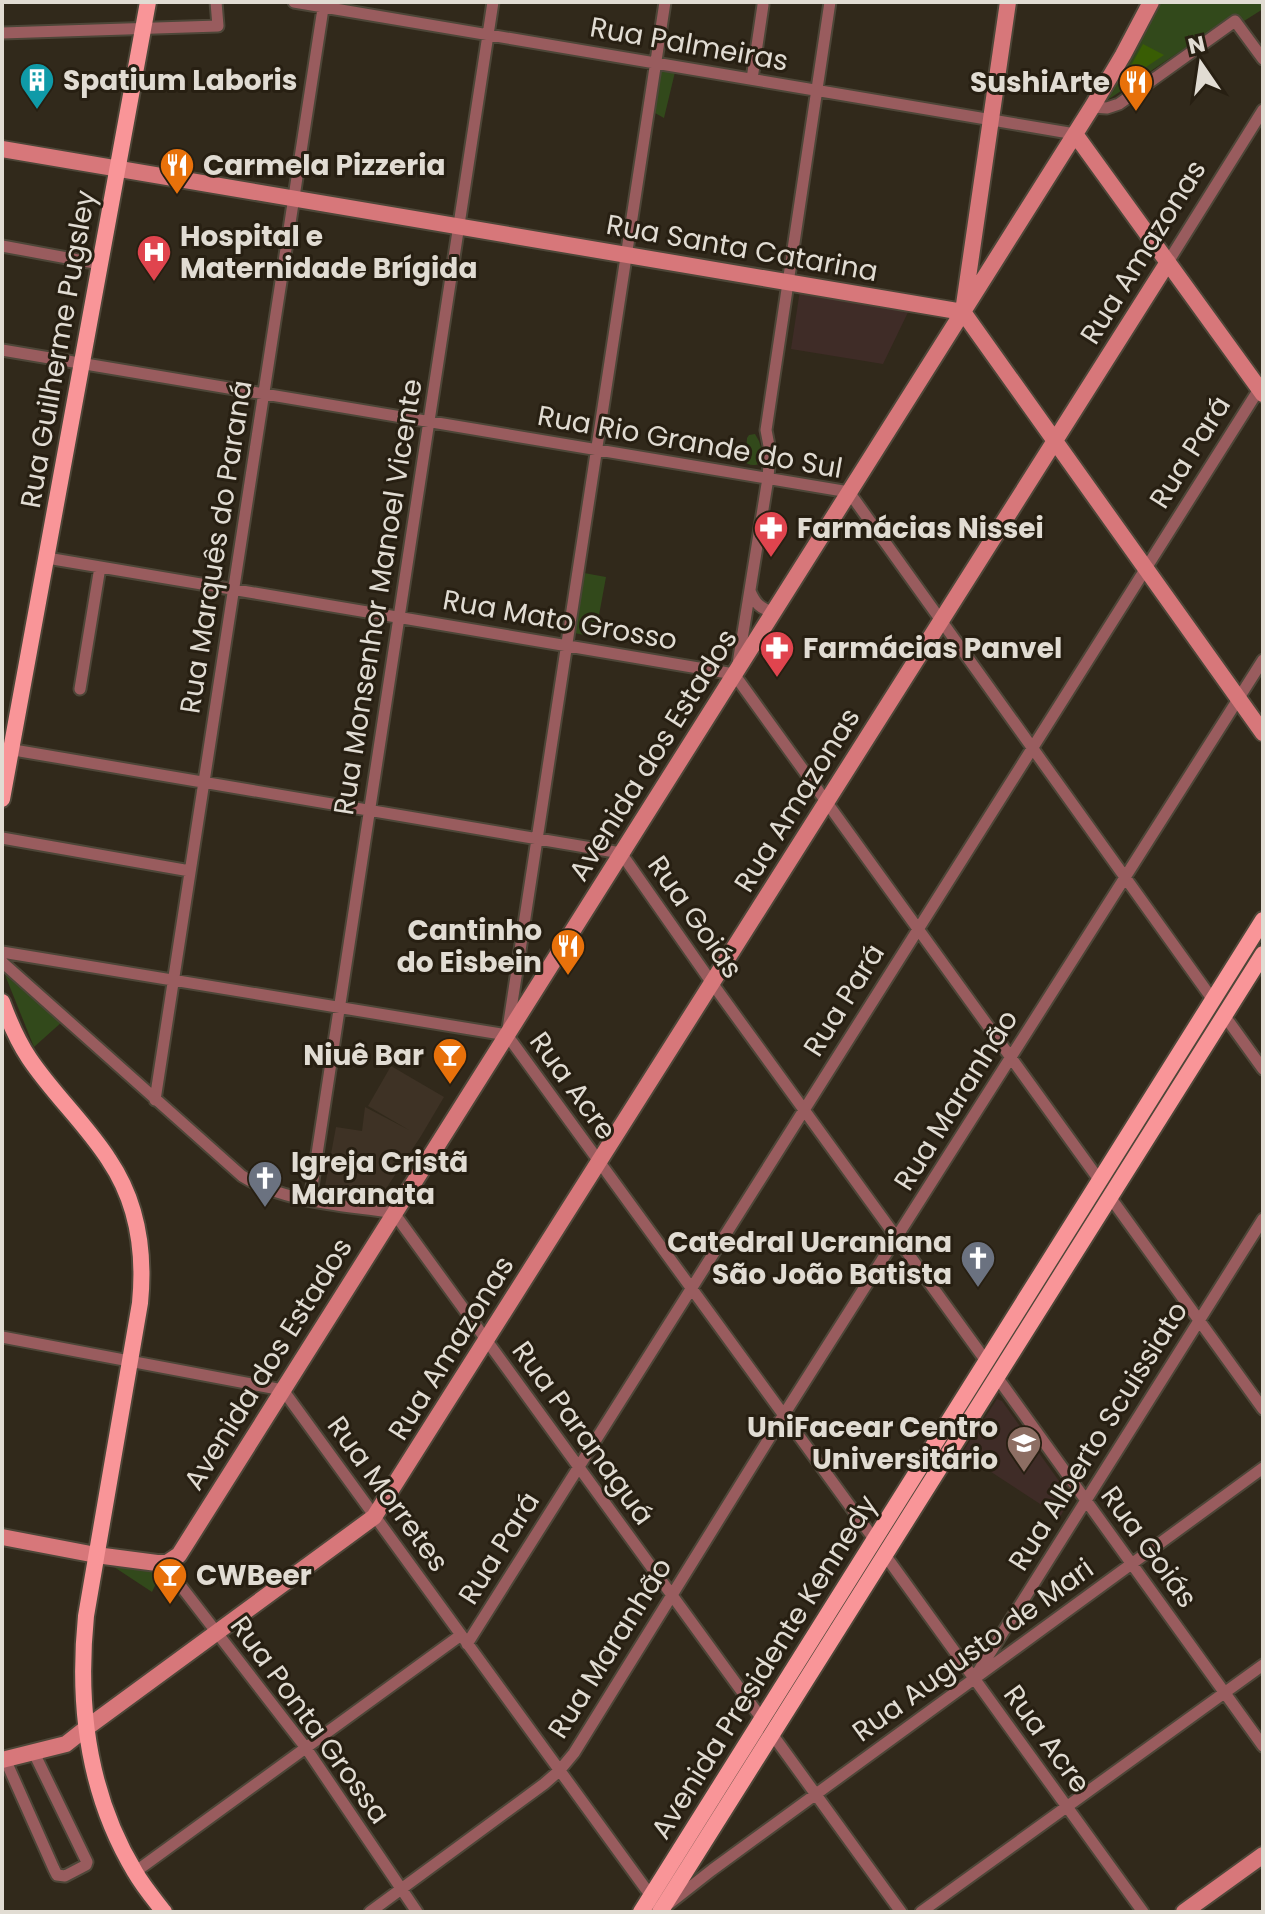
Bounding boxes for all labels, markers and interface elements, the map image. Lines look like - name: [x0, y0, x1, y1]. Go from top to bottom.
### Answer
- street label: Rua Palmeiras: [587, 7, 791, 81]
- north arrow: [1161, 24, 1241, 104]
- text: N: [1185, 28, 1208, 62]
- building icon: Spatium Laboris: [18, 61, 56, 111]
- place label: Spatium Laboris: [63, 61, 297, 100]
- place label: SushiArte: [970, 63, 1110, 102]
- restaurant icon: SushiArte: [1117, 63, 1155, 113]
- restaurant icon: Carmela Pizzeria: [158, 146, 196, 196]
- place label: Carmela Pizzeria: [203, 146, 445, 185]
- street label: Rua Amazonas: [1071, 153, 1215, 351]
- street label: Rua Guilherme Pugsley: [11, 187, 105, 511]
- street label: Rua Santa Catarina: [603, 205, 881, 291]
- place label: Hospital e Maternidade Brígida: [180, 217, 477, 288]
- hospital icon: Hospital e Maternidade Brígida: [135, 233, 173, 283]
- street label: Rua Monsenhor Manoel Vicente: [324, 376, 432, 818]
- street label: Rua Marquês do Paraná: [170, 378, 262, 716]
- street label: Rua Pará: [1140, 388, 1240, 516]
- street label: Rua Rio Grande do Sul: [534, 396, 846, 488]
- pharmacy icon: Farmácias Nissei: [752, 509, 790, 559]
- place label: Farmácias Nissei: [797, 509, 1044, 548]
- street label: Rua Mato Grosso: [440, 580, 680, 660]
- street label: Avenida dos Estados: [559, 621, 747, 889]
- pharmacy icon: Farmácias Panvel: [758, 629, 796, 679]
- place label: Farmácias Panvel: [803, 629, 1062, 668]
- street label: Rua Amazonas: [725, 701, 869, 899]
- street label: Rua Goiás: [638, 848, 752, 986]
- place label: Cantinho do Eisbein: [397, 911, 542, 982]
- restaurant icon: Cantinho do Eisbein: [549, 927, 587, 977]
- street label: Rua Pará: [794, 936, 894, 1064]
- street label: Rua Maranhão: [885, 1002, 1027, 1198]
- street label: Rua Acre: [520, 1024, 626, 1148]
- place label: Niuê Bar: [303, 1036, 424, 1075]
- bar icon: Niuê Bar: [431, 1036, 469, 1086]
- place label: Igreja Cristã Maranata: [291, 1143, 468, 1214]
- church icon: Igreja Cristã Maranata: [246, 1159, 284, 1209]
- place label: Catedral Ucraniana São João Batista: [667, 1223, 952, 1294]
- street label: Avenida dos Estados: [174, 1230, 362, 1498]
- church icon: Catedral Ucraniana São João Batista: [959, 1239, 997, 1289]
- street label: Rua Amazonas: [379, 1249, 523, 1447]
- street label: Rua Alberto Scuissiato: [999, 1294, 1197, 1578]
- street label: Rua Paranaguá: [503, 1333, 663, 1533]
- street label: Rua Morretes: [318, 1408, 458, 1580]
- place label: UniFacear Centro Universitário: [747, 1408, 998, 1479]
- school or university icon: UniFacear Centro Universitário: [1005, 1424, 1043, 1474]
- street label: Rua Goiás: [1092, 1478, 1206, 1616]
- street label: Rua Pará: [449, 1484, 549, 1612]
- street label: Avenida Presidente Kennedy: [642, 1487, 886, 1846]
- street label: Rua Augusto de Mari: [845, 1549, 1101, 1751]
- street label: Rua Maranhão: [539, 1550, 681, 1746]
- bar icon: CWBeer: [151, 1556, 189, 1606]
- place label: CWBeer: [196, 1556, 312, 1595]
- street label: Rua Ponta Grossa: [221, 1608, 399, 1832]
- street label: Rua Acre: [994, 1677, 1100, 1801]

